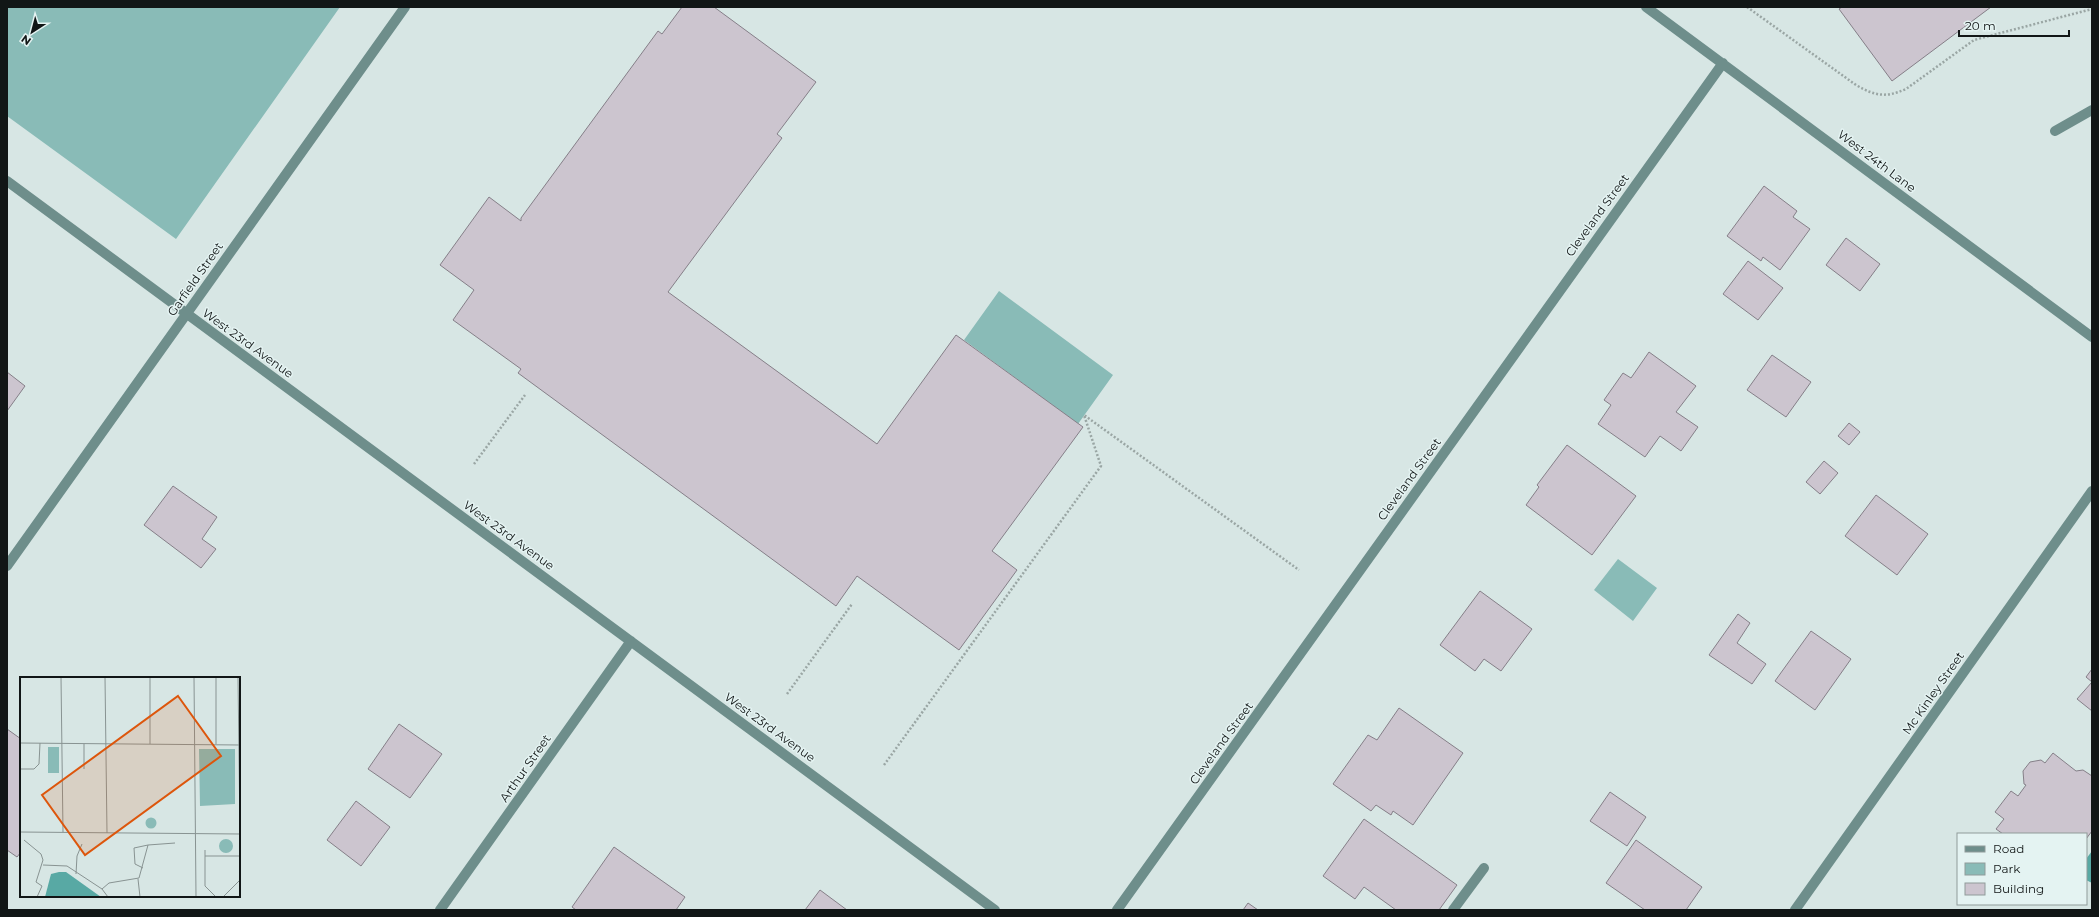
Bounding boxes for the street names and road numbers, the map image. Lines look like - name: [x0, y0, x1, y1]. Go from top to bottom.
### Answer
- street label: West 24th Lane: [1835, 127, 1919, 195]
- street label: Cleveland Street: [1562, 171, 1632, 259]
- street label: Garfield Street: [164, 239, 226, 319]
- street label: West 23rd Avenue: [200, 305, 296, 381]
- street label: Cleveland Street: [1374, 435, 1444, 523]
- street label: West 23rd Avenue: [461, 497, 557, 573]
- street label: Mc Kinley Street: [1899, 649, 1967, 737]
- street label: West 23rd Avenue: [722, 689, 818, 765]
- street label: Cleveland Street: [1186, 699, 1256, 787]
- street label: Arthur Street: [496, 731, 554, 805]

